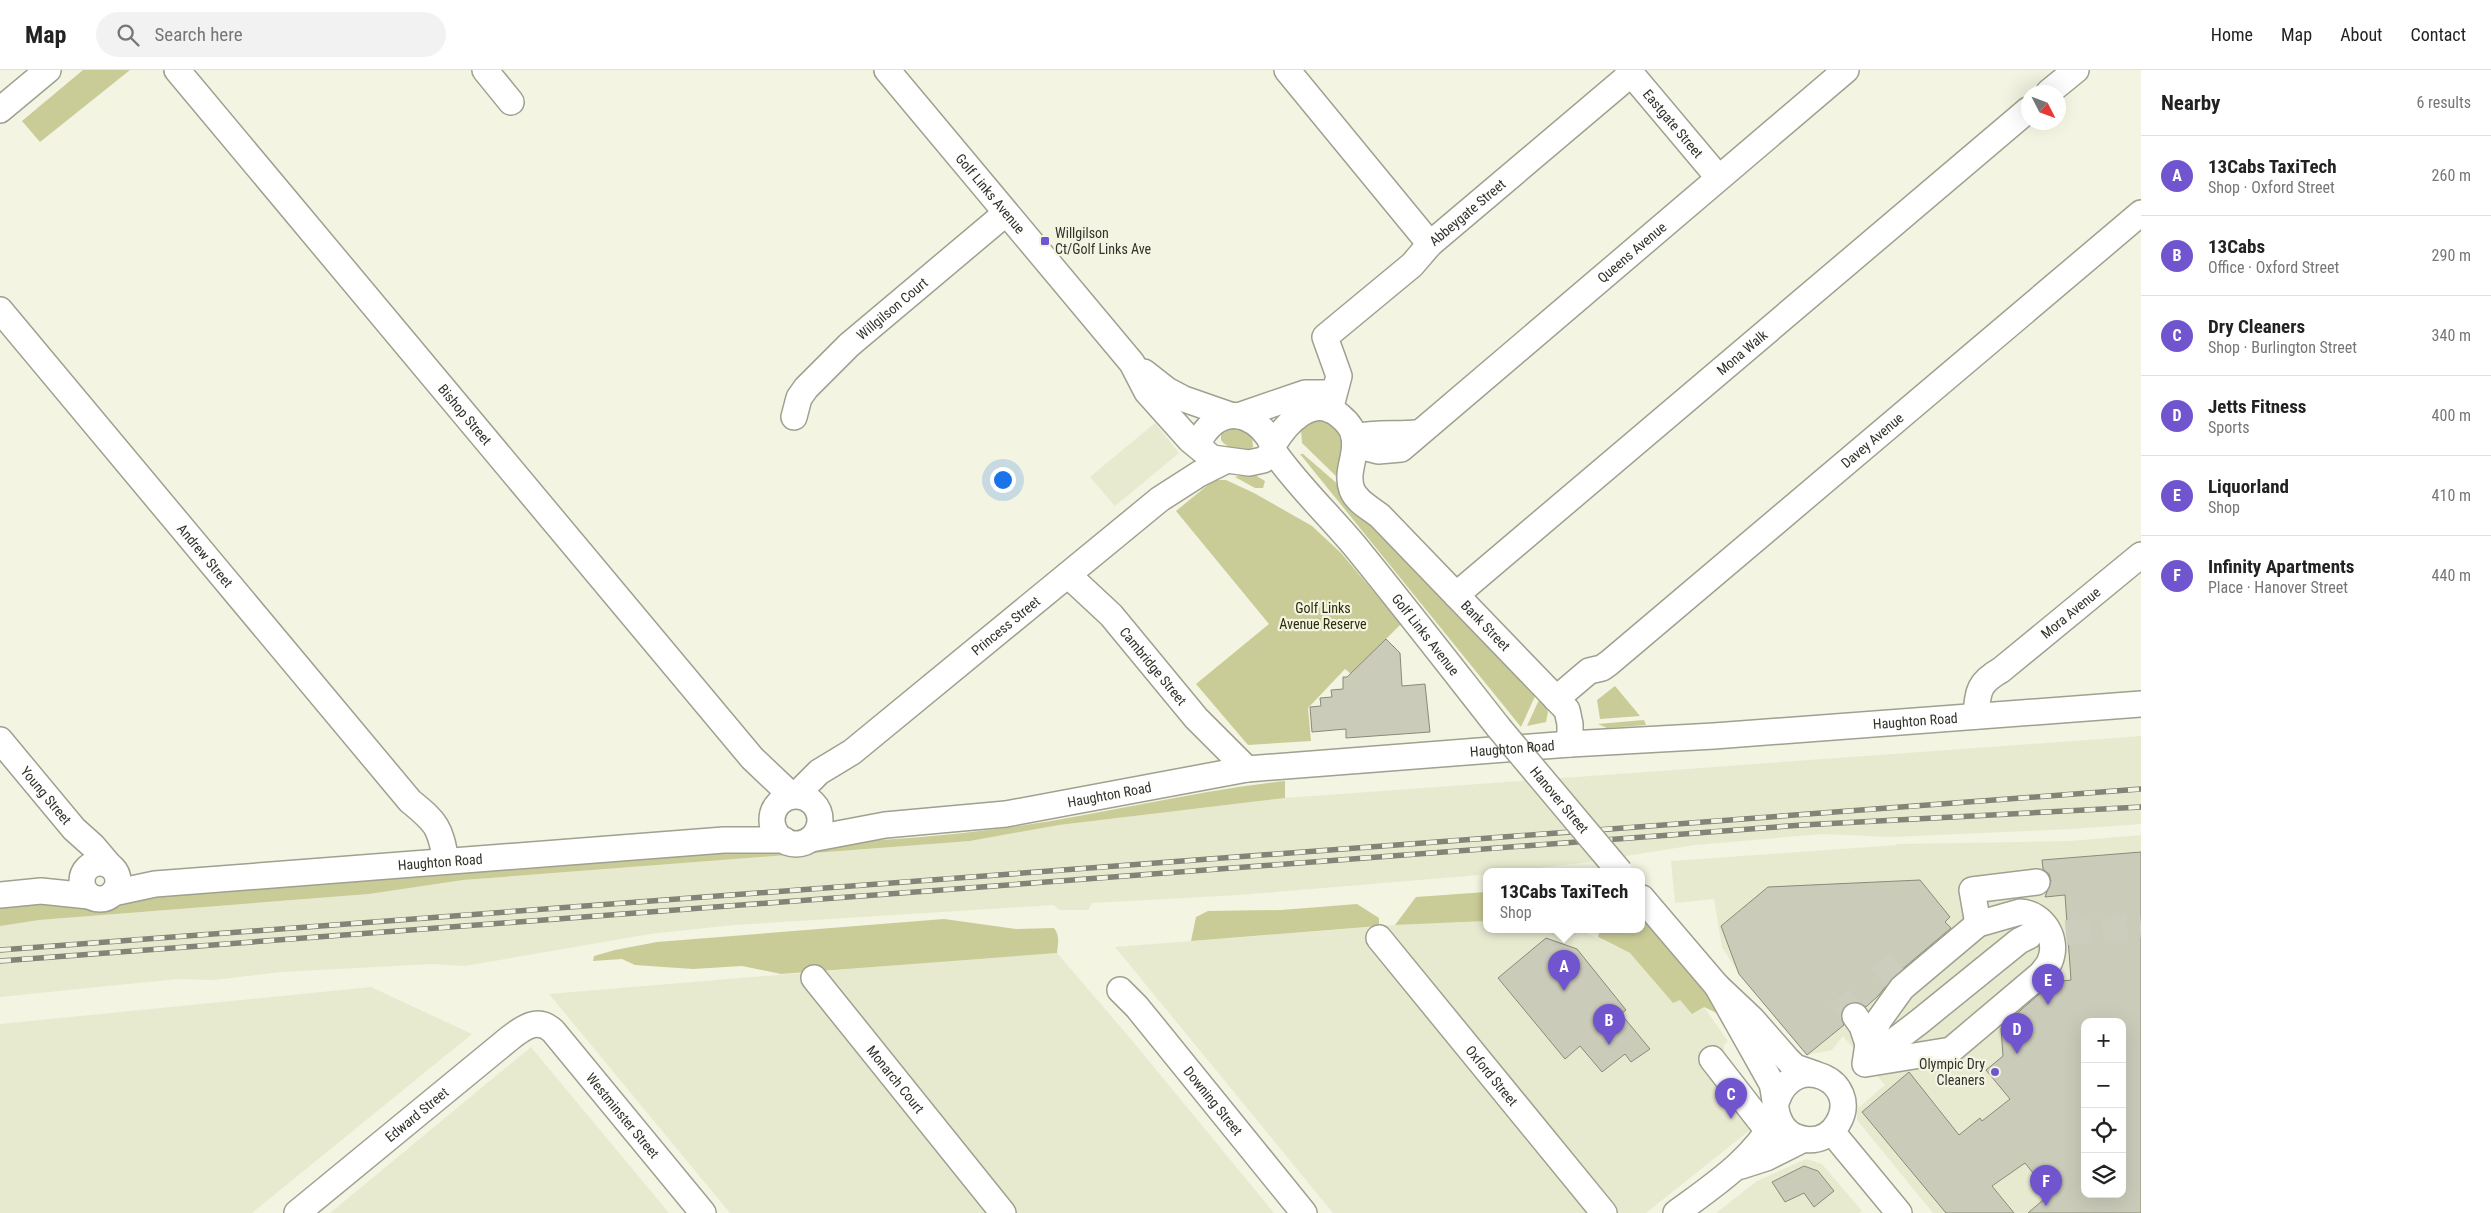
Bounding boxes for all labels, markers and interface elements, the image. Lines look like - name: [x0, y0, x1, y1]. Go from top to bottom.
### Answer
- search box: [96, 12, 446, 57]
- text: Map: [25, 21, 66, 49]
- icon: search: [114, 21, 142, 49]
- text: Search here: [154, 23, 243, 46]
- text: Home: [2211, 24, 2253, 45]
- text: Map: [2281, 24, 2312, 45]
- text: About: [2340, 24, 2382, 45]
- text: Contact: [2410, 24, 2466, 45]
- north arrow: [2021, 85, 2066, 130]
- street label: Eastgate Street: [1640, 86, 1706, 161]
- text: Nearby: [2161, 91, 2220, 115]
- text: 6 results: [2416, 93, 2471, 112]
- street label: Golf Links Avenue: [952, 150, 1028, 237]
- text: 13Cabs TaxiTech: [2208, 155, 2337, 178]
- text: A: [2172, 166, 2182, 185]
- text: 260 m: [2432, 166, 2471, 185]
- street label: Abbeygate Street: [1426, 176, 1509, 249]
- text: Shop · Oxford Street: [2208, 178, 2335, 197]
- street label: Queens Avenue: [1594, 218, 1670, 286]
- place label: Willgilson Ct/Golf Links Ave: [1055, 225, 1152, 257]
- marker: Willgilson Ct/Golf Links Ave: [1039, 235, 1051, 247]
- text: 13Cabs: [2208, 235, 2265, 258]
- text: B: [2173, 246, 2181, 265]
- text: 290 m: [2432, 246, 2471, 265]
- text: Office · Oxford Street: [2208, 258, 2339, 277]
- street label: Willgilson Court: [853, 274, 931, 343]
- text: Dry Cleaners: [2208, 315, 2305, 338]
- street label: Mona Walk: [1714, 326, 1771, 378]
- text: C: [2172, 326, 2182, 345]
- text: 340 m: [2432, 326, 2471, 345]
- text: Shop · Burlington Street: [2208, 338, 2357, 357]
- street label: Bishop Street: [435, 381, 495, 448]
- text: Jetts Fitness: [2208, 395, 2306, 418]
- text: D: [2172, 406, 2182, 425]
- text: 400 m: [2432, 406, 2471, 425]
- street label: Davey Avenue: [1838, 409, 1907, 471]
- text: Sports: [2208, 418, 2250, 437]
- your location: [990, 467, 1016, 493]
- text: Liquorland: [2208, 475, 2289, 498]
- text: E: [2173, 486, 2181, 505]
- text: 410 m: [2432, 486, 2471, 505]
- text: Shop: [2208, 498, 2240, 517]
- street label: Andrew Street: [174, 521, 236, 591]
- text: Infinity Apartments: [2208, 555, 2354, 578]
- text: F: [2173, 566, 2181, 585]
- text: 440 m: [2432, 566, 2471, 585]
- text: Place · Hanover Street: [2208, 578, 2348, 597]
- street label: Mora Avenue: [2038, 584, 2104, 642]
- street label: Golf Links Avenue: [1389, 591, 1463, 679]
- street label: Princess Street: [968, 593, 1043, 659]
- street label: Bank Street: [1458, 597, 1513, 654]
- park label: Golf Links Avenue Reserve: [1279, 600, 1367, 632]
- street label: Cambridge Street: [1116, 624, 1190, 708]
- street label: Haughton Road: [1872, 710, 1958, 732]
- street label: Haughton Road: [1469, 737, 1555, 760]
- street label: Young Street: [17, 763, 75, 828]
- street label: Hanover Street: [1527, 763, 1592, 836]
- street label: Haughton Road: [1066, 779, 1153, 810]
- street label: Haughton Road: [397, 851, 483, 873]
- popup: [1483, 868, 1645, 933]
- text: 13Cabs TaxiTech: [1500, 880, 1628, 903]
- text: Shop: [1500, 903, 1532, 922]
- pin: A: [1548, 950, 1580, 991]
- pin: E: [2032, 964, 2064, 1005]
- pin: B: [1593, 1004, 1625, 1045]
- pin: D: [2001, 1013, 2033, 1054]
- map controls: [2081, 1018, 2126, 1198]
- button: +: [2081, 1018, 2126, 1063]
- street label: Monarch Court: [863, 1042, 927, 1116]
- street label: Oxford Street: [1462, 1042, 1521, 1109]
- place label: Olympic Dry Cleaners: [1919, 1056, 1985, 1088]
- street label: Downing Street: [1181, 1063, 1246, 1139]
- button: −: [2081, 1063, 2126, 1108]
- marker: Olympic Dry Cleaners: [1989, 1066, 2001, 1078]
- street label: Westminster Street: [583, 1070, 662, 1161]
- pin: C: [1715, 1078, 1747, 1119]
- street label: Edward Street: [382, 1084, 452, 1145]
- button: locate: [2081, 1108, 2126, 1153]
- button: layers: [2081, 1153, 2126, 1198]
- pin: F: [2030, 1165, 2062, 1206]

